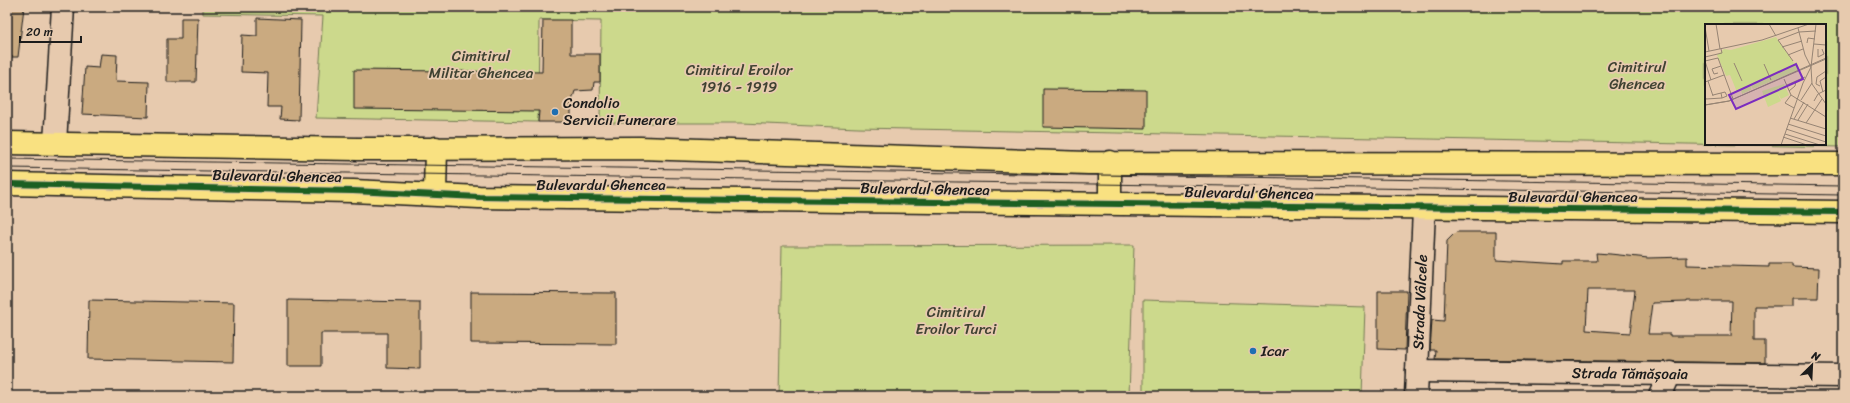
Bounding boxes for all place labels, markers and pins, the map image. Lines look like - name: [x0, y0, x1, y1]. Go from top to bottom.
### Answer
- place label: Condolio Servicii Funerare: [563, 90, 676, 133]
- marker: Condolio Servicii Funerare: [550, 107, 560, 117]
- place label: Icar: [1260, 338, 1289, 364]
- marker: Icar: [1248, 346, 1258, 356]

